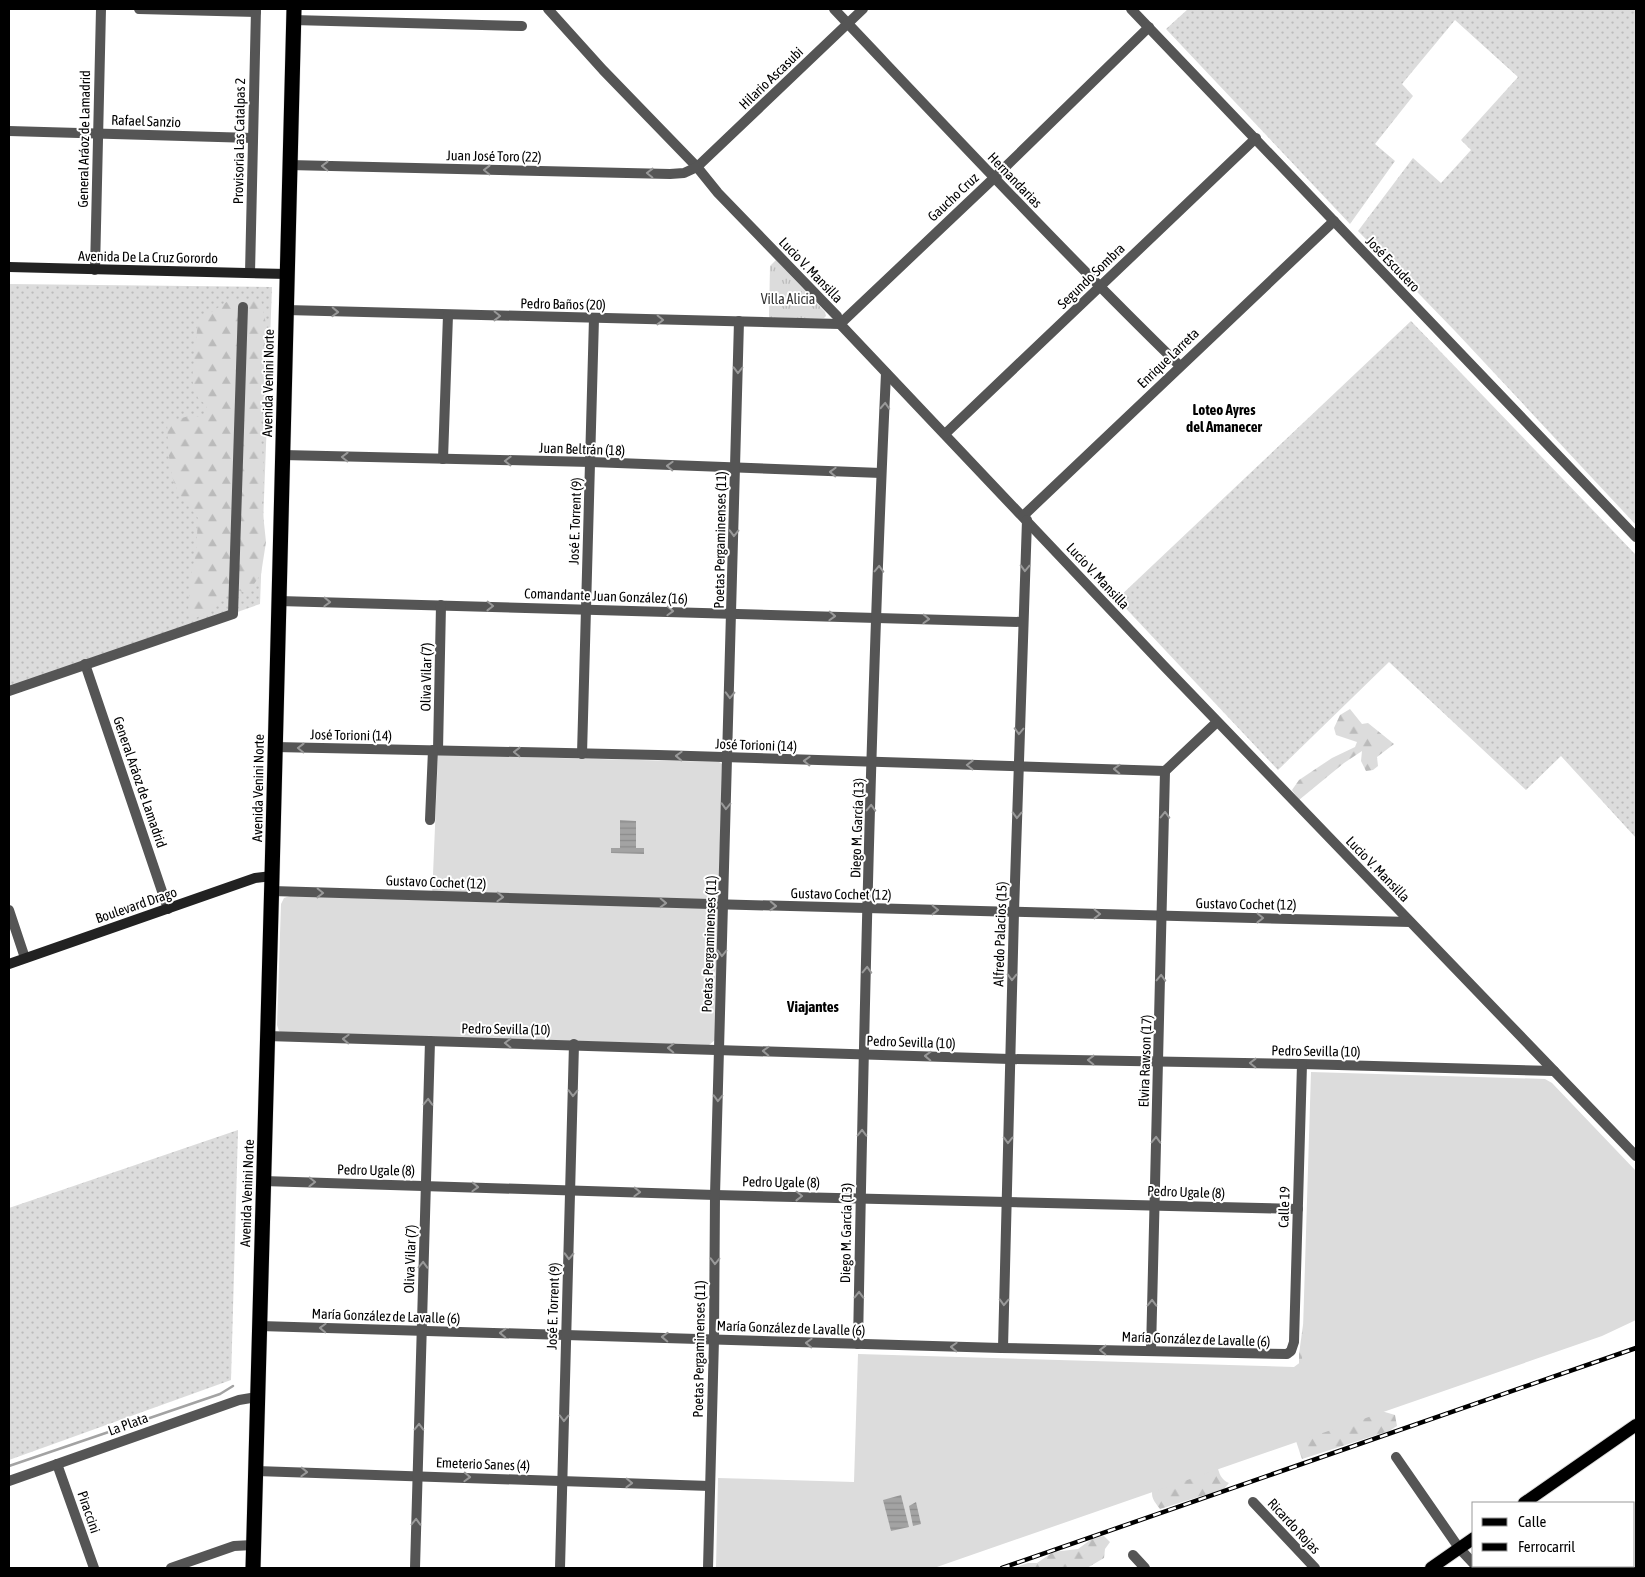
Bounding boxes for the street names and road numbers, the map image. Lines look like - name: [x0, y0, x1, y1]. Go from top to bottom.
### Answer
- street label: Hilario Ascasubi: [736, 44, 806, 112]
- street label: General Aráoz de Lamadrid: [75, 70, 93, 208]
- street label: Provisoria Las Catalpas 2: [230, 78, 248, 204]
- street label: Rafael Sanzio: [111, 112, 181, 130]
- street label: Juan José Toro (22): [446, 147, 542, 165]
- street label: Hernandarias: [985, 149, 1045, 211]
- street label: Gaucho Cruz: [924, 170, 982, 224]
- street label: José Escudero: [1363, 233, 1423, 295]
- street label: Lucio V. Mansilla: [776, 234, 846, 306]
- street label: Segundo Sombra: [1054, 240, 1128, 312]
- street label: Avenida De La Cruz Gorordo: [78, 248, 218, 266]
- street label: Pedro Baños (20): [520, 295, 606, 313]
- street label: Enrique Larreta: [1134, 325, 1202, 391]
- street label: Avenida Venini Norte: [259, 329, 277, 437]
- street label: Juan Beltrán (18): [539, 440, 625, 458]
- street label: Poetas Pergaminenses (11): [711, 471, 729, 609]
- street label: José E. Torrent (9): [565, 477, 585, 565]
- street label: Lucio V. Mansilla: [1063, 540, 1133, 612]
- street label: Comandante Juan González (16): [524, 585, 688, 607]
- street label: Oliva Vilar (7): [417, 642, 435, 712]
- street label: General Aráoz de Lamadrid: [110, 714, 170, 850]
- street label: José Torioni (14): [310, 726, 392, 744]
- street label: Avenida Venini Norte: [249, 734, 267, 842]
- street label: José Torioni (14): [715, 736, 797, 754]
- street label: Diego M. García (13): [847, 778, 867, 878]
- street label: Lucio V. Mansilla: [1343, 833, 1413, 905]
- street label: Gustavo Cochet (12): [385, 872, 487, 892]
- street label: Poetas Pergaminenses (11): [699, 875, 719, 1013]
- street label: Alfredo Palacios (15): [990, 881, 1010, 987]
- street label: Boulevard Drago: [93, 884, 179, 926]
- street label: Gustavo Cochet (12): [790, 885, 892, 903]
- street label: Gustavo Cochet (12): [1195, 895, 1297, 913]
- street label: Elvira Rawson (17): [1135, 1014, 1155, 1108]
- street label: Pedro Sevilla (10): [461, 1020, 551, 1038]
- street label: Pedro Sevilla (10): [866, 1032, 956, 1052]
- street label: Pedro Sevilla (10): [1271, 1042, 1361, 1060]
- street label: Avenida Venini Norte: [237, 1139, 257, 1247]
- street label: Pedro Ugale (8): [337, 1161, 415, 1179]
- street label: Pedro Ugale (8): [742, 1173, 820, 1191]
- street label: Diego M. García (13): [837, 1183, 855, 1283]
- street label: Pedro Ugale (8): [1147, 1183, 1225, 1201]
- street label: Calle 19: [1275, 1186, 1293, 1228]
- street label: Oliva Vilar (7): [401, 1224, 419, 1294]
- street label: José E. Torrent (9): [543, 1262, 563, 1350]
- street label: Poetas Pergaminenses (11): [690, 1280, 708, 1418]
- street label: María González de Lavalle (6): [311, 1305, 461, 1327]
- street label: María González de Lavalle (6): [716, 1317, 866, 1339]
- street label: María González de Lavalle (6): [1121, 1328, 1271, 1350]
- street label: La Plata: [106, 1409, 150, 1439]
- street label: Emeterio Sanes (4): [436, 1454, 530, 1474]
- street label: Piraccini: [74, 1489, 104, 1535]
- street label: Ricardo Rojas: [1264, 1495, 1324, 1557]

